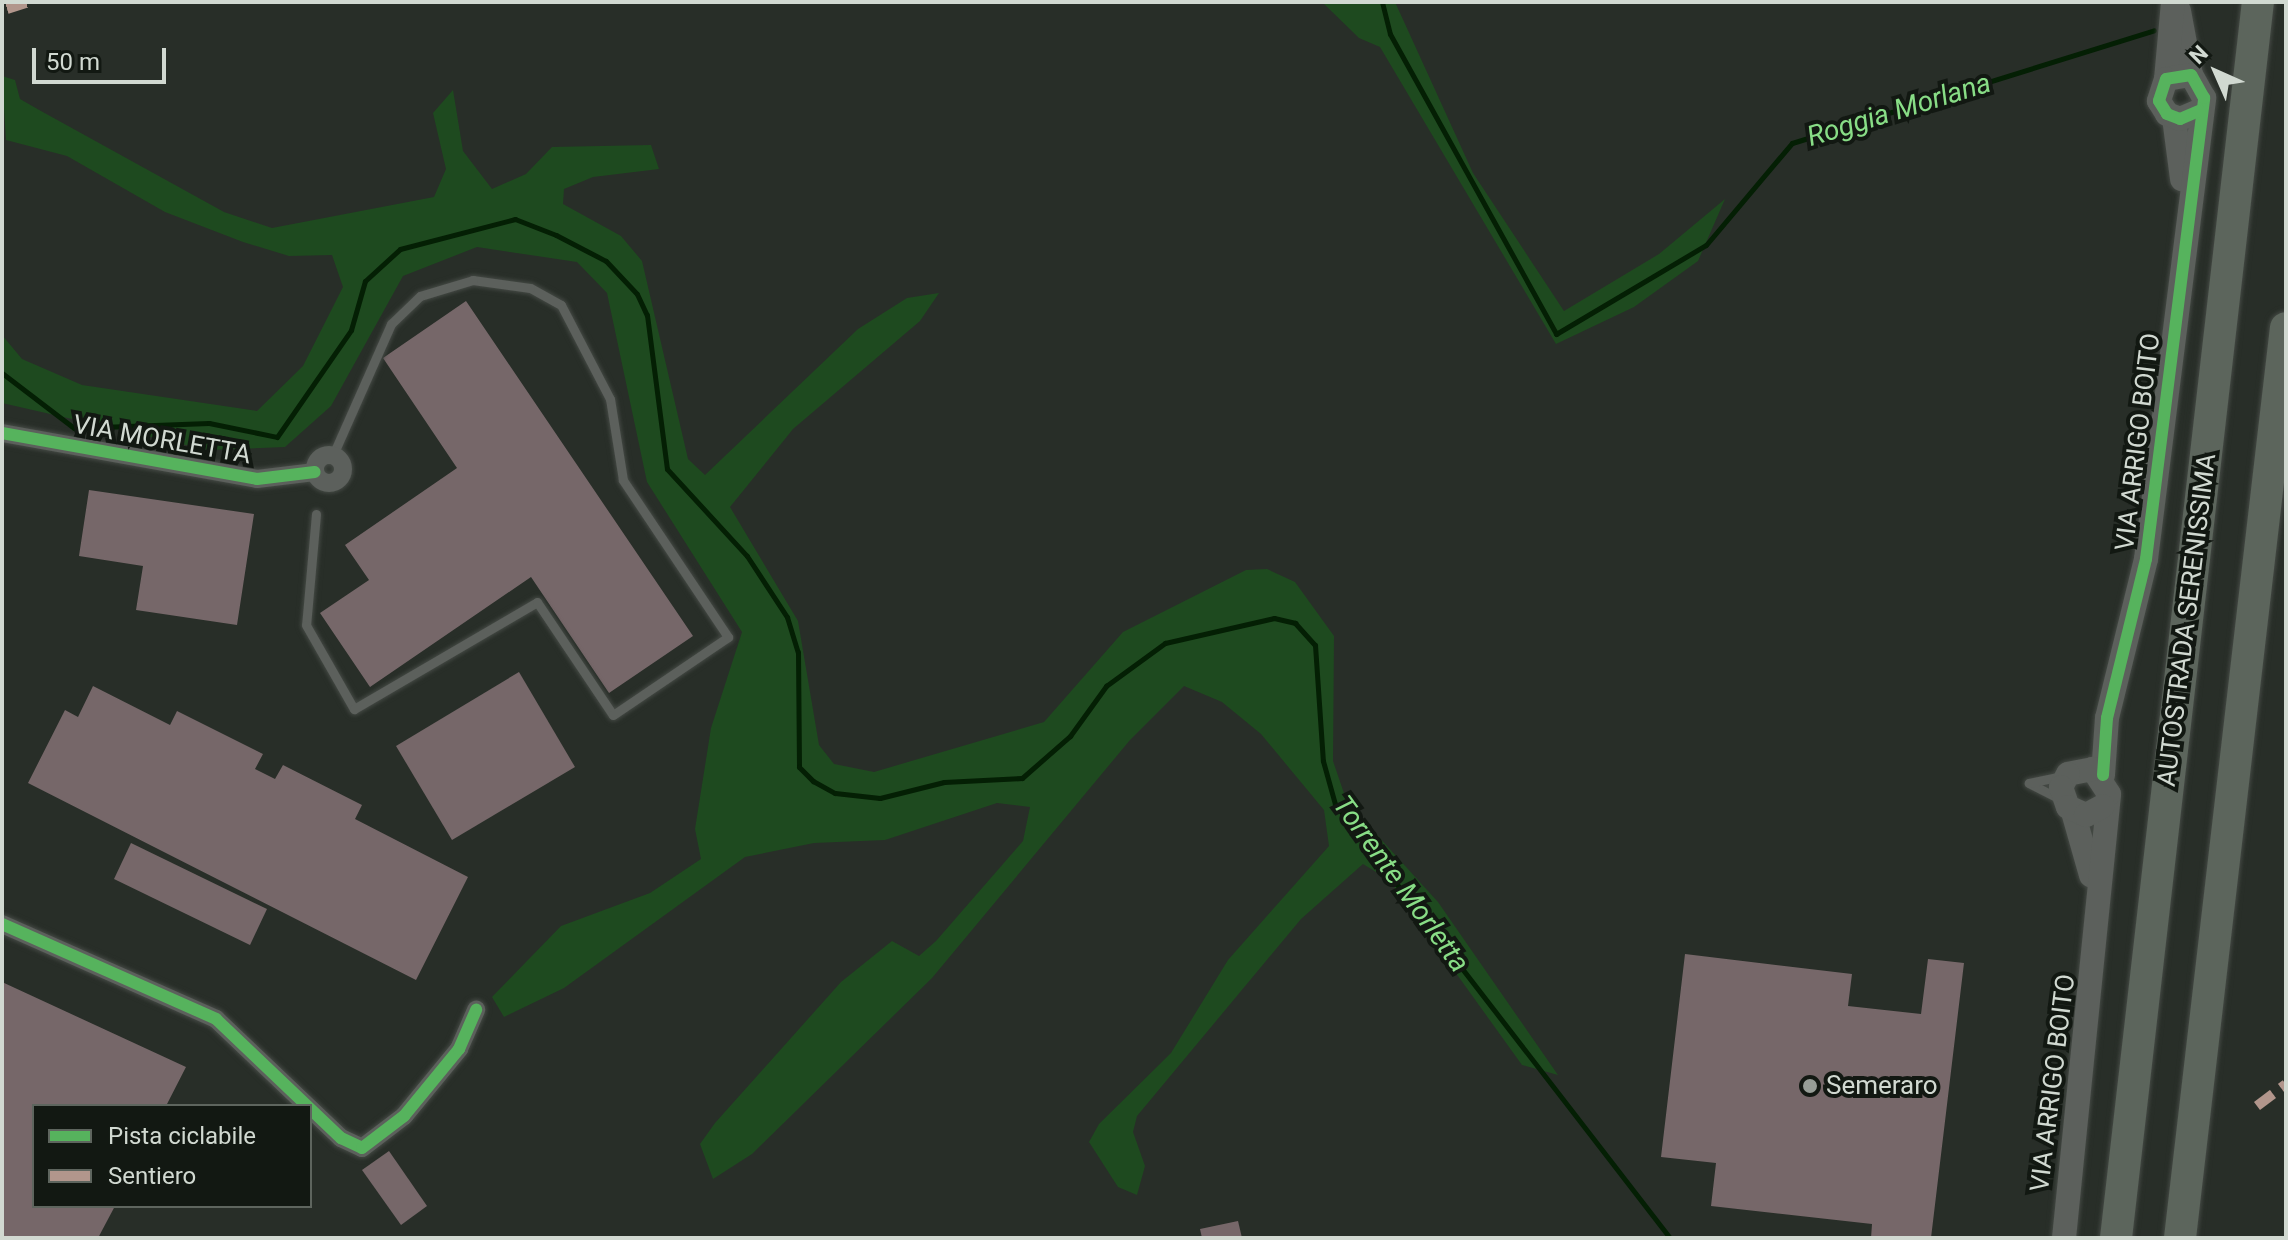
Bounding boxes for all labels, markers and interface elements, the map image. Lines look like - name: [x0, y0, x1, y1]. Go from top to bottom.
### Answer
- scale bar: [36, 32, 170, 82]
- north arrow: [2176, 32, 2256, 112]
- text: N: [2184, 40, 2213, 69]
- text: 50 m: [46, 48, 100, 76]
- water label: Roggia Morlana: [1803, 66, 1995, 154]
- street label: VIA ARRIGO BOITO: [2109, 331, 2167, 553]
- street label: VIA MORLETTA: [71, 409, 253, 471]
- street label: AUTOSTRADA SERENISSIMA: [2151, 452, 2223, 788]
- water label: Torrente Morletta: [1326, 789, 1476, 979]
- street label: VIA ARRIGO BOITO: [2024, 972, 2082, 1194]
- place label: Semeraro: [1826, 1070, 1938, 1102]
- marker: Semeraro: [1801, 1077, 1819, 1095]
- legend: [32, 1104, 312, 1208]
- text: Pista ciclabile: [108, 1122, 256, 1150]
- text: Sentiero: [108, 1162, 196, 1190]

